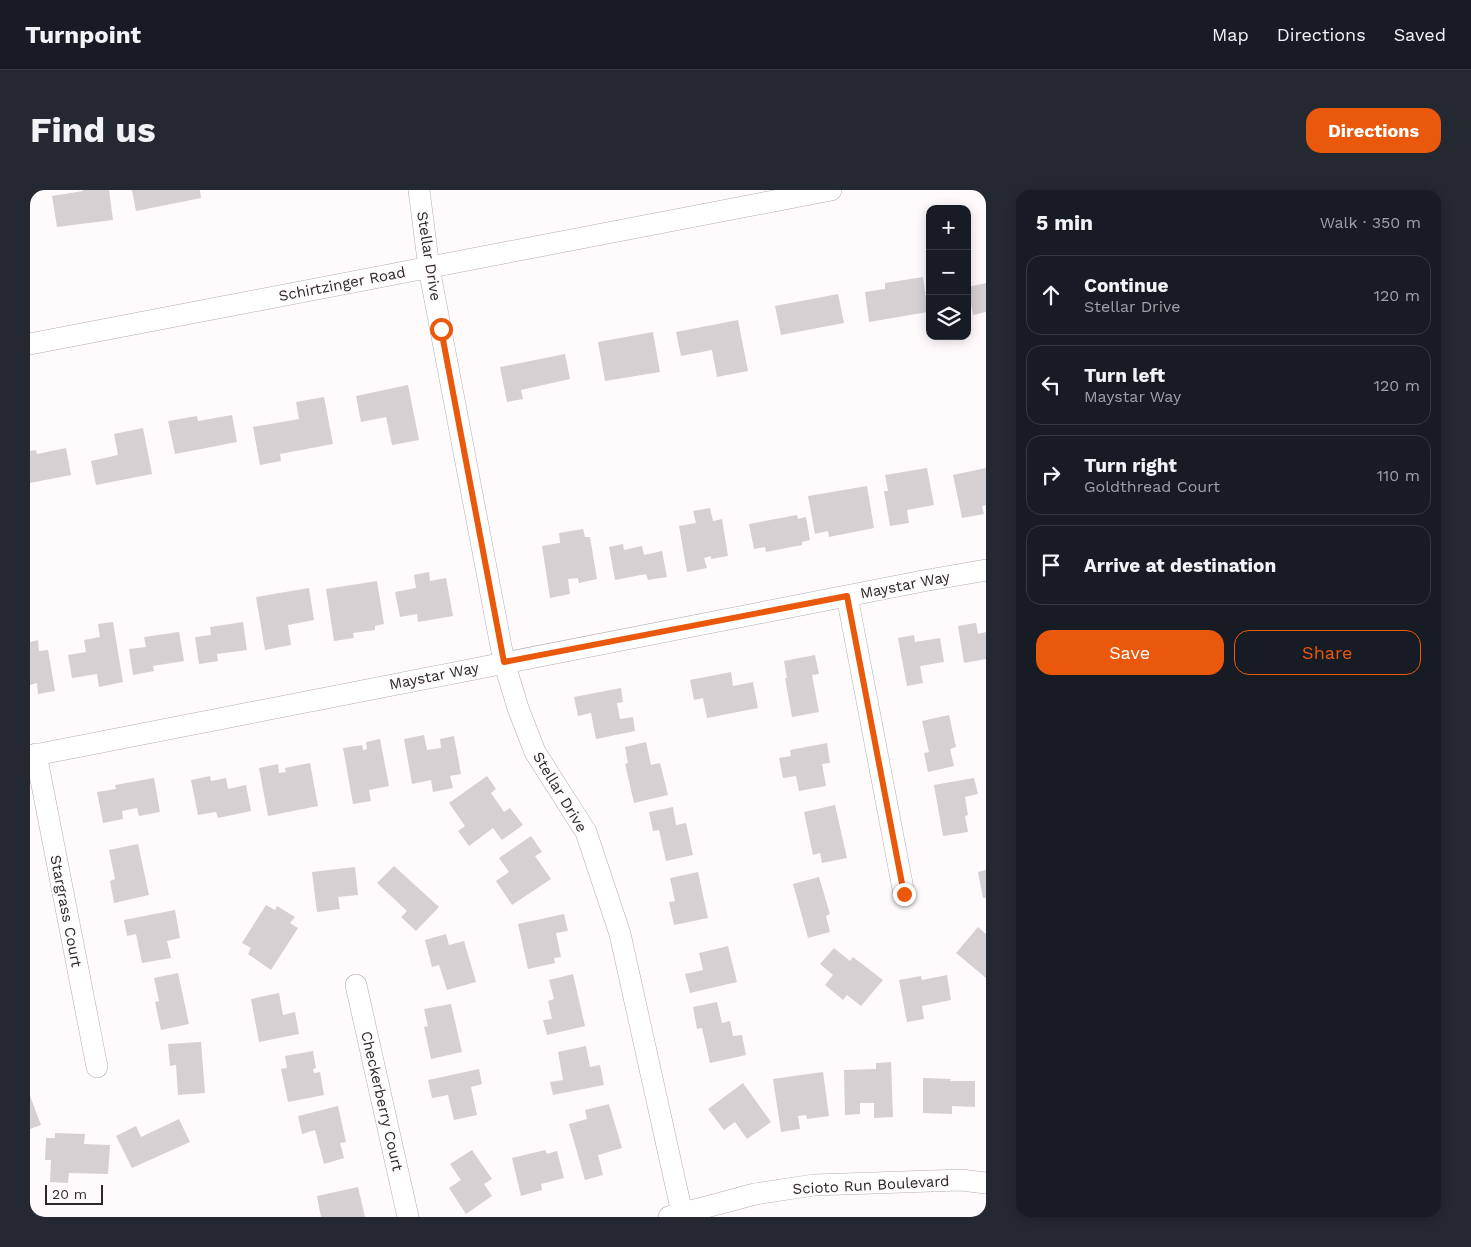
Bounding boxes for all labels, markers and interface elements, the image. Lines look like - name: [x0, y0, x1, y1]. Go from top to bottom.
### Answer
- text: Turnpoint: [25, 21, 141, 49]
- text: Map: [1212, 24, 1249, 45]
- text: Directions: [1277, 24, 1366, 45]
- text: Saved: [1394, 24, 1446, 45]
- button: Directions: [1306, 108, 1441, 153]
- text: Find us: [30, 109, 156, 151]
- map controls: [926, 205, 971, 340]
- button: +: [926, 205, 971, 250]
- street label: Stellar Drive: [413, 210, 445, 302]
- text: 5 min: [1036, 210, 1093, 235]
- text: Walk · 350 m: [1320, 213, 1421, 232]
- button: −: [926, 250, 971, 295]
- street label: Schirtzinger Road: [277, 263, 407, 305]
- text: Continue: [1084, 274, 1168, 297]
- icon: ahead: [1037, 281, 1065, 309]
- text: 120 m: [1374, 286, 1420, 305]
- button: layers: [926, 295, 971, 340]
- text: Stellar Drive: [1084, 297, 1180, 316]
- route start: [430, 318, 453, 341]
- text: Turn left: [1084, 364, 1165, 387]
- icon: left: [1037, 371, 1065, 399]
- text: 120 m: [1374, 376, 1420, 395]
- text: Maystar Way: [1084, 387, 1181, 406]
- text: Turn right: [1084, 454, 1177, 477]
- icon: right: [1037, 461, 1065, 489]
- text: 110 m: [1377, 466, 1420, 485]
- text: Goldthread Court: [1084, 477, 1220, 496]
- icon: arrive: [1037, 551, 1065, 579]
- text: Arrive at destination: [1084, 554, 1276, 577]
- street label: Maystar Way: [859, 567, 952, 603]
- button: Save: [1036, 630, 1224, 675]
- button: Share: [1234, 630, 1421, 675]
- street label: Maystar Way: [388, 658, 481, 694]
- street label: Stellar Drive: [529, 749, 591, 835]
- street label: Stargrass Court: [46, 853, 86, 969]
- route end: [893, 883, 916, 906]
- street label: Checkerberry Court: [357, 1029, 407, 1173]
- street label: Scioto Run Boulevard: [792, 1172, 950, 1198]
- scale bar: [45, 1182, 102, 1205]
- text: 20 m: [52, 1186, 87, 1202]

